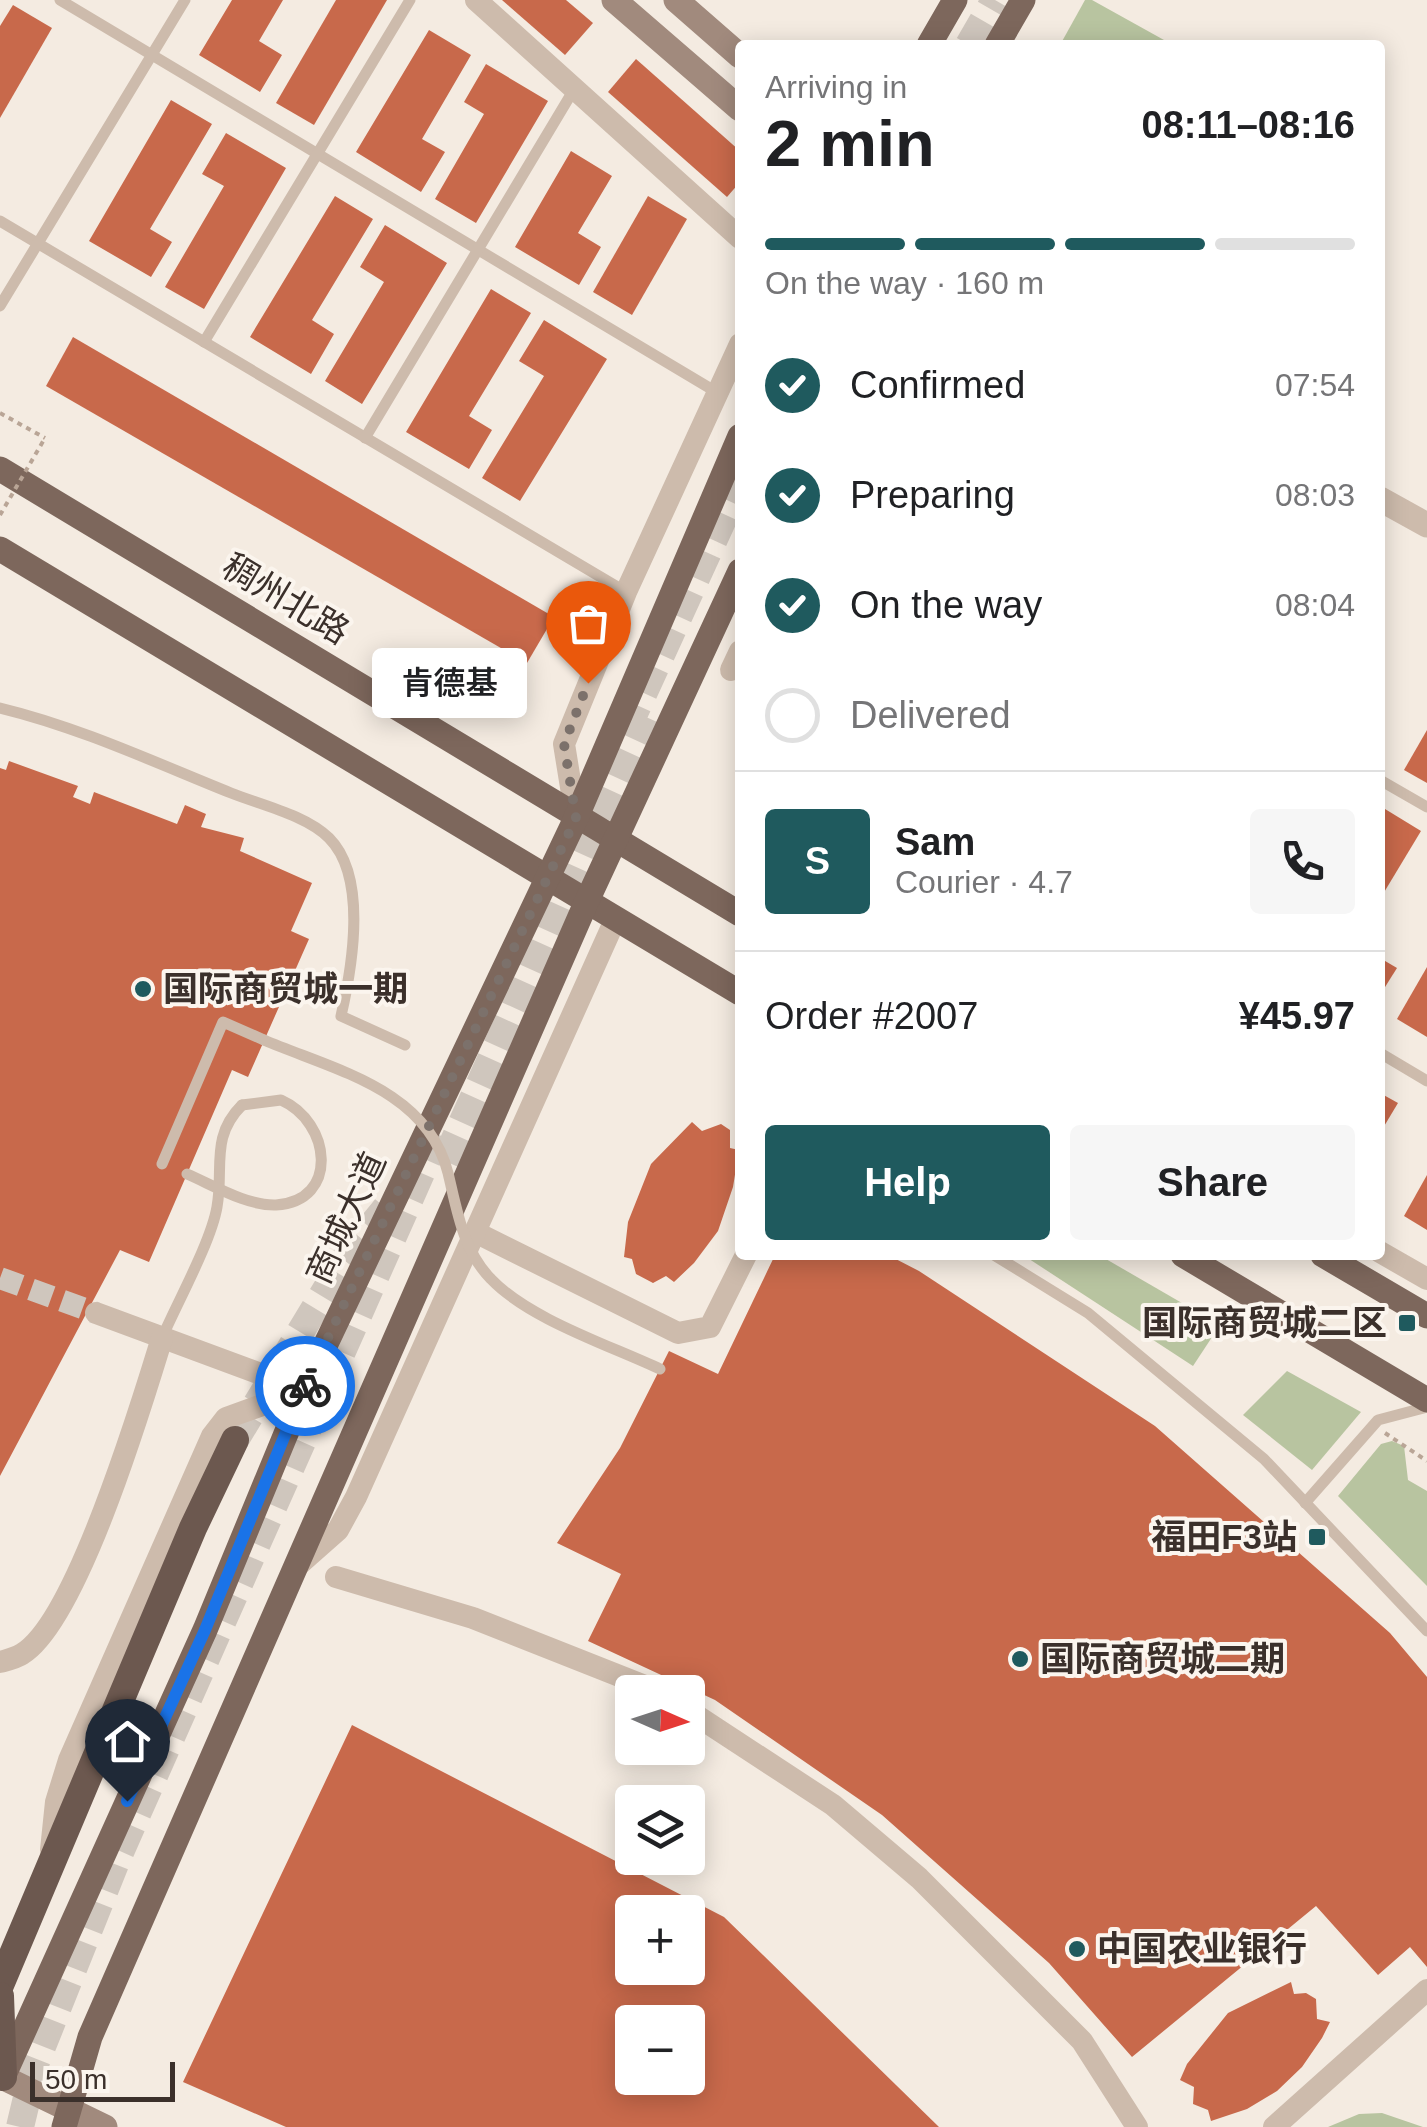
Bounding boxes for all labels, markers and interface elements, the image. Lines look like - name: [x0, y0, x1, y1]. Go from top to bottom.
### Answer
- text: Arriving in: [765, 69, 907, 105]
- text: 08:11–08:16: [1142, 104, 1355, 146]
- text: 2 min: [765, 107, 935, 180]
- text: On the way · 160 m: [765, 265, 1044, 301]
- icon: check: [765, 358, 820, 413]
- text: Confirmed: [850, 364, 1025, 406]
- text: 07:54: [1275, 367, 1355, 403]
- icon: check: [765, 468, 820, 523]
- text: Preparing: [850, 474, 1015, 516]
- text: 08:03: [1275, 477, 1355, 513]
- street label: 稠州北路: [216, 546, 356, 651]
- icon: check: [765, 578, 820, 633]
- pin: [546, 581, 631, 684]
- text: On the way: [850, 584, 1042, 626]
- text: 08:04: [1275, 587, 1355, 623]
- icon: bag: [561, 596, 616, 651]
- callout: 肯德基: [373, 648, 528, 718]
- text: 肯德基: [401, 665, 498, 701]
- text: Delivered: [850, 694, 1011, 736]
- button: phone: [1250, 809, 1355, 914]
- text: Sam: [895, 821, 975, 863]
- text: S: [805, 840, 830, 882]
- text: Courier · 4.7: [895, 864, 1073, 900]
- place label: 国际商贸城一期: [163, 969, 408, 1008]
- marker: 国际商贸城一期: [132, 978, 154, 1000]
- text: Order #2007: [765, 995, 978, 1037]
- text: ¥45.97: [1239, 995, 1355, 1037]
- button: Help: [765, 1125, 1050, 1240]
- button: Share: [1070, 1125, 1355, 1240]
- street label: 商城大道: [298, 1146, 393, 1289]
- place label: 国际商贸城二区: [1142, 1303, 1387, 1342]
- marker: 国际商贸城二区: [1396, 1312, 1418, 1334]
- courier: [255, 1336, 355, 1436]
- icon: bike: [278, 1359, 333, 1414]
- place label: 福田F3站: [1151, 1517, 1297, 1556]
- marker: 福田F3站: [1306, 1526, 1328, 1548]
- place label: 国际商贸城二期: [1040, 1639, 1285, 1678]
- marker: 国际商贸城二期: [1009, 1648, 1031, 1670]
- north arrow: [615, 1675, 705, 1765]
- map controls: [615, 1675, 705, 2095]
- pin: [85, 1699, 170, 1802]
- icon: home: [100, 1714, 155, 1769]
- button: layers: [615, 1785, 705, 1875]
- button: +: [615, 1895, 705, 1985]
- place label: 中国农业银行: [1097, 1929, 1307, 1968]
- marker: 中国农业银行: [1066, 1938, 1088, 1960]
- button: −: [615, 2005, 705, 2095]
- scale bar: [30, 2057, 175, 2102]
- text: 50 m: [45, 2064, 107, 2095]

